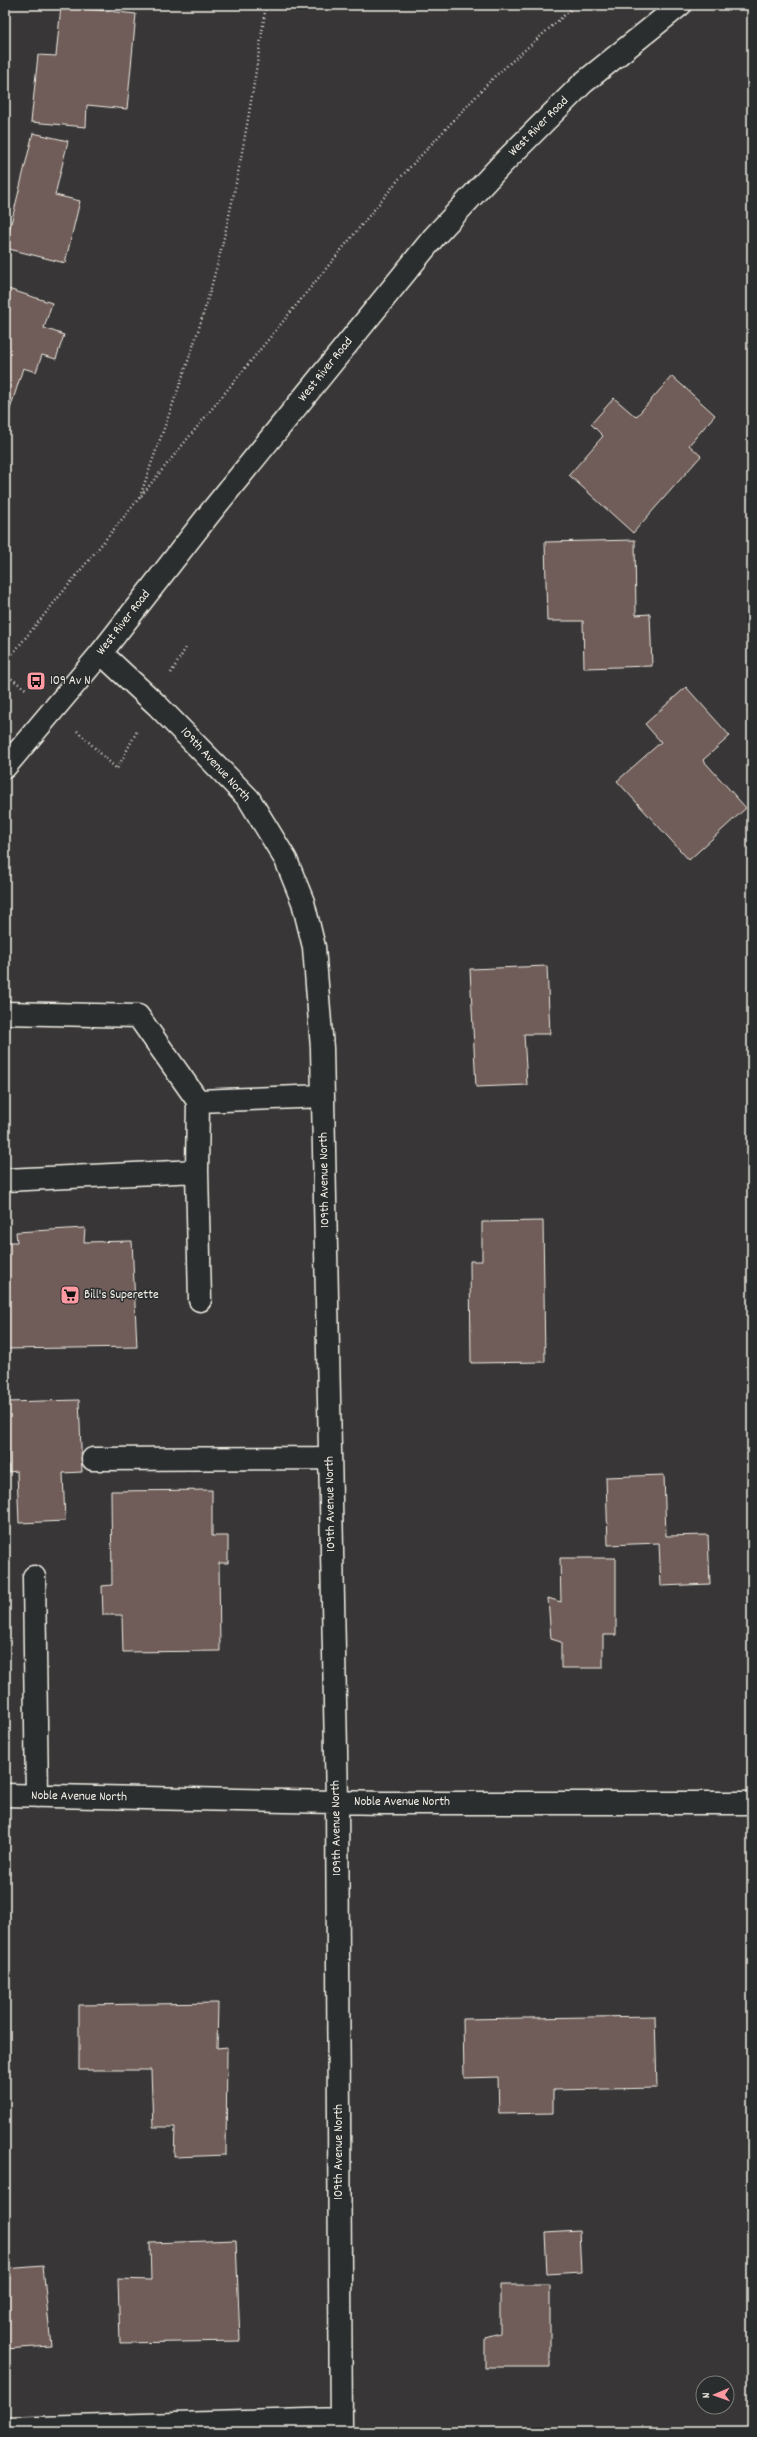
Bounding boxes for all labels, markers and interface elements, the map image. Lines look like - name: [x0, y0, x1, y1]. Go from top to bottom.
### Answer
- street label: West River Road: [505, 93, 573, 161]
- street label: West River Road: [294, 334, 358, 406]
- street label: West River Road: [92, 586, 156, 660]
- bus stop icon: 109 Av N: [25, 670, 47, 692]
- place label: 109 Av N: [50, 672, 91, 691]
- street label: 109th Avenue North: [175, 723, 255, 807]
- street label: 109th Avenue North: [315, 1132, 335, 1228]
- supermarket icon: Bill's Superette: [59, 1284, 81, 1306]
- place label: Bill's Superette: [84, 1286, 159, 1305]
- street label: 109th Avenue North: [321, 1456, 341, 1552]
- street label: 109th Avenue North: [327, 1780, 347, 1876]
- street label: Noble Avenue North: [31, 1787, 127, 1807]
- street label: Noble Avenue North: [354, 1793, 450, 1812]
- street label: 109th Avenue North: [330, 2104, 349, 2200]
- north arrow: [695, 2375, 735, 2415]
- text: N: [699, 2392, 715, 2398]

